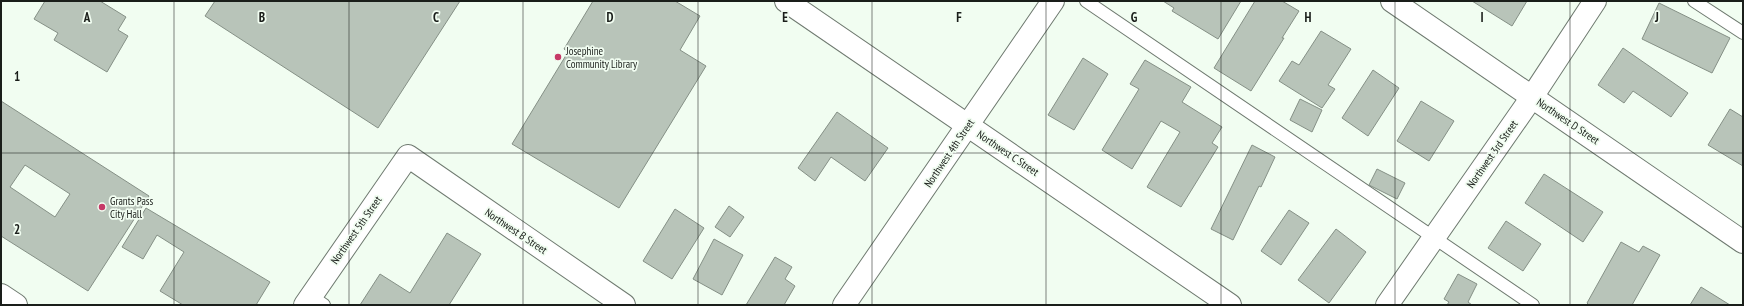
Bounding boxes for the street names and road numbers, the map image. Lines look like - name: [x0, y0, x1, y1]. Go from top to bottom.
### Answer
- street label: Northwest D Street: [1534, 95, 1602, 147]
- street label: Northwest 4th Street: [921, 116, 977, 190]
- street label: Northwest 3rd Street: [1463, 117, 1521, 191]
- street label: Northwest C Street: [974, 127, 1042, 179]
- street label: Northwest 5th Street: [327, 193, 385, 267]
- street label: Northwest B Street: [482, 205, 550, 257]

